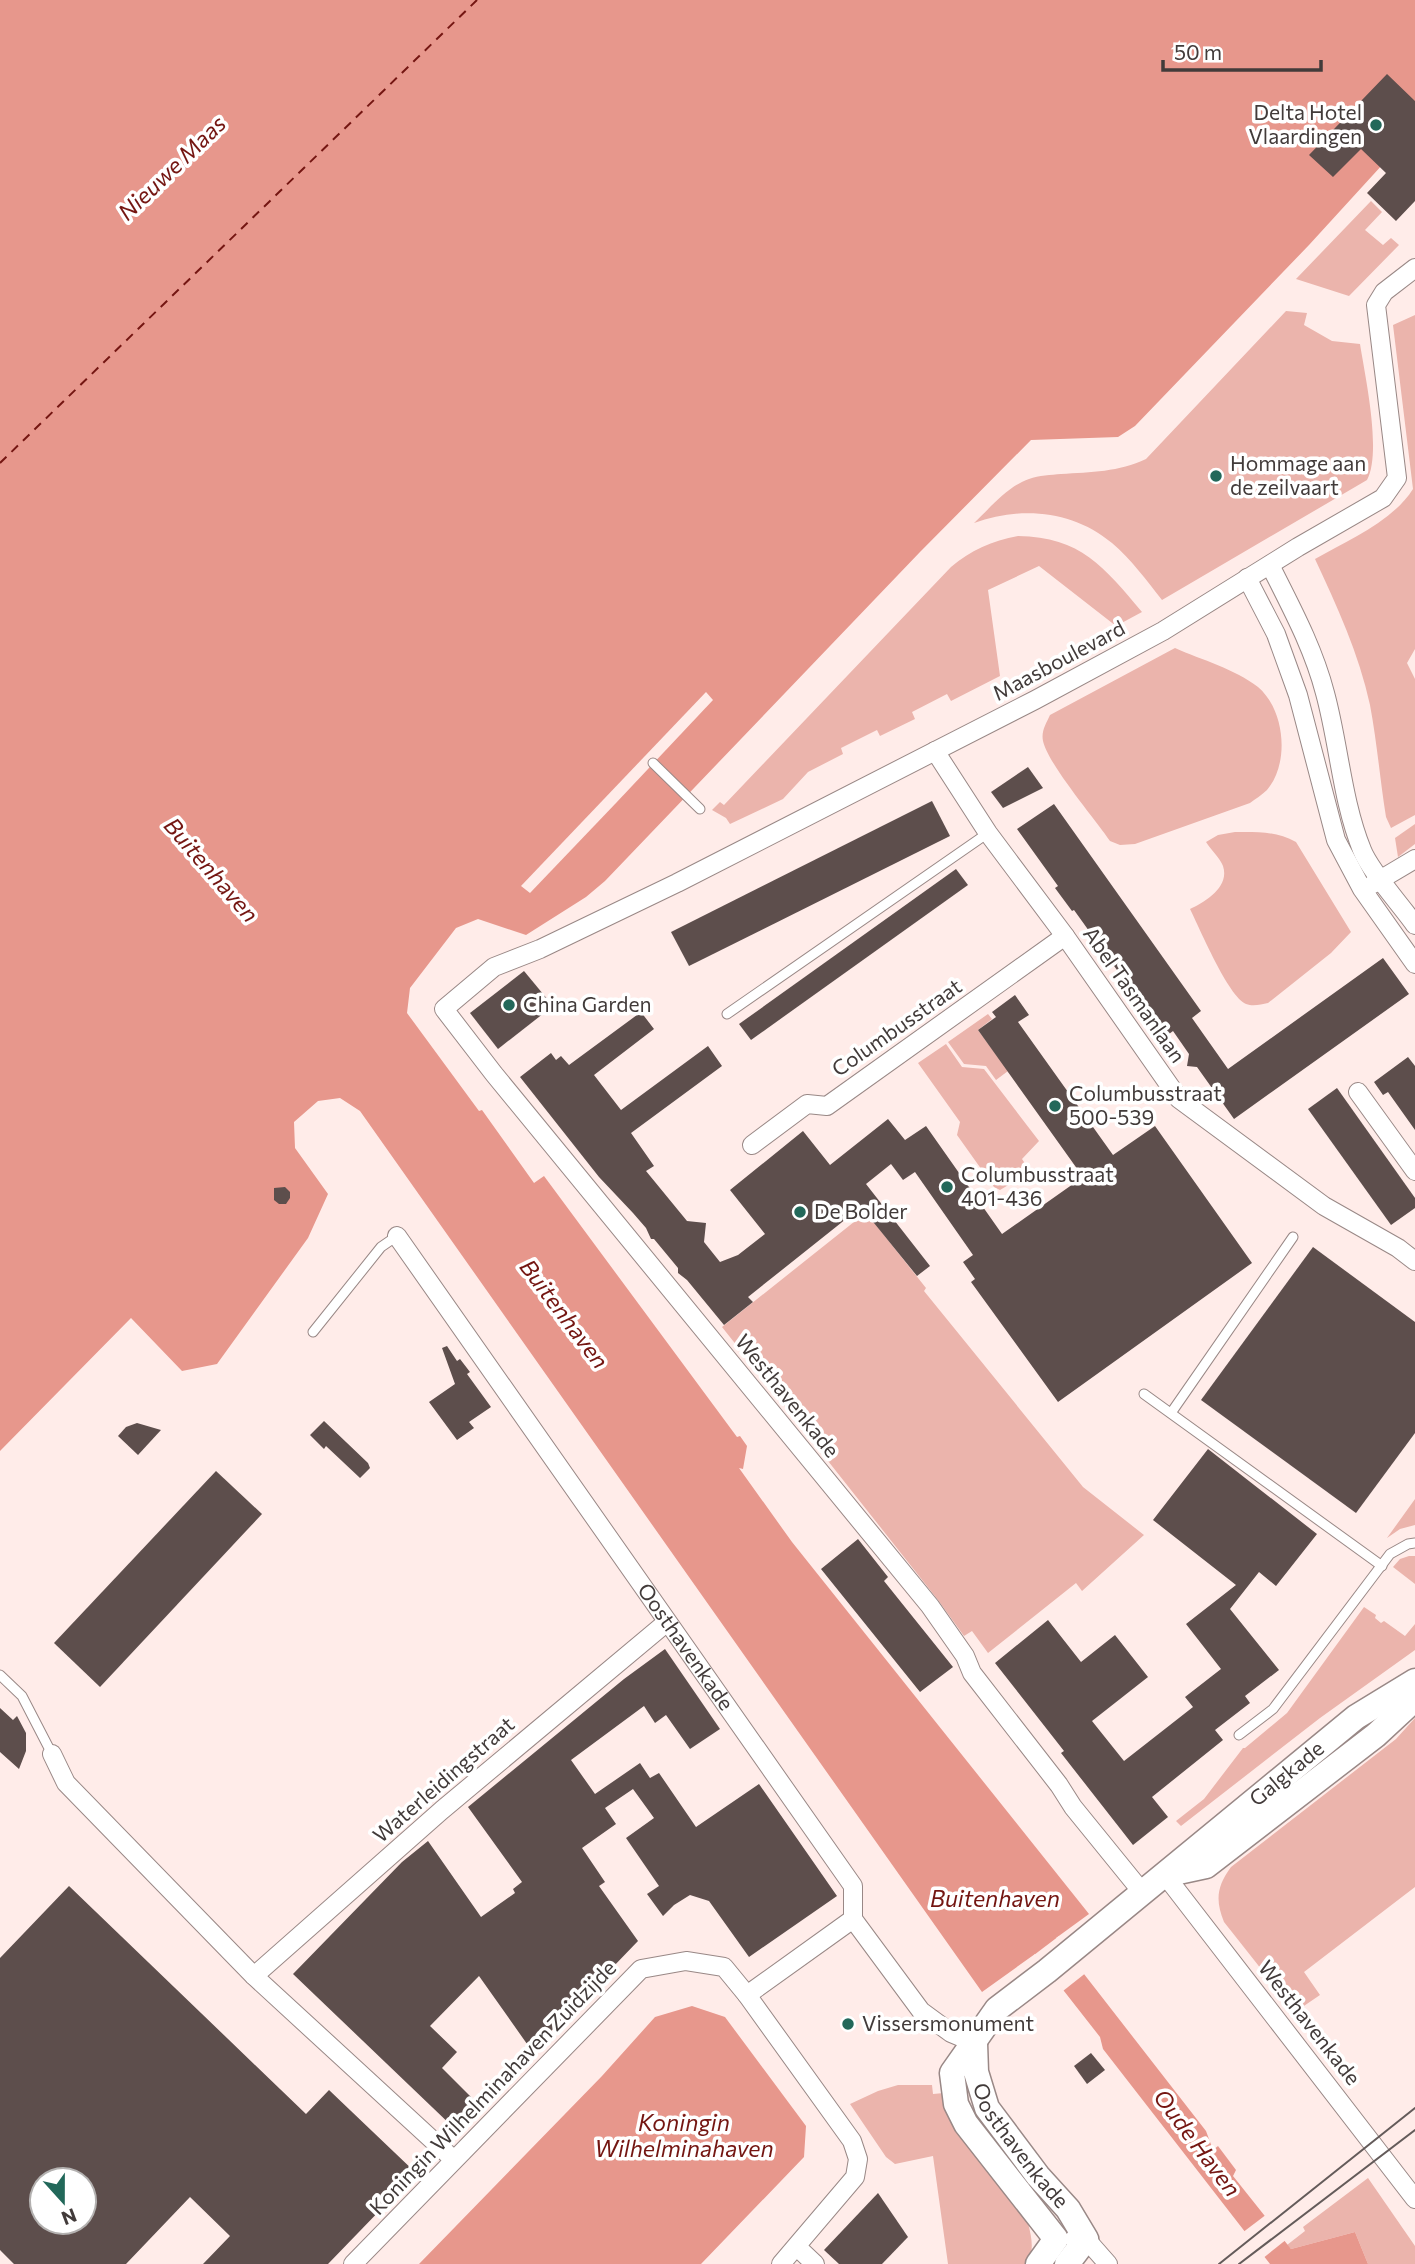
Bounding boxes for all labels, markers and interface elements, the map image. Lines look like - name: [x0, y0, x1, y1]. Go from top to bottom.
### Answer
- scale bar: [1163, 28, 1320, 72]
- text: 50 m: [1174, 39, 1222, 64]
- place label: Delta Hotel Vlaardingen: [1248, 99, 1362, 148]
- water label: Nieuwe Maas: [111, 109, 231, 226]
- marker: Delta Hotel Vlaardingen: [1368, 117, 1384, 133]
- place label: Hommage aan de zeilvaart: [1230, 450, 1366, 499]
- marker: Hommage aan de zeilvaart: [1208, 468, 1224, 484]
- street label: Maasboulevard: [988, 614, 1129, 705]
- water label: Buitenhaven: [159, 811, 265, 928]
- street label: Abel Tasmanlaan: [1079, 921, 1191, 1067]
- street label: Columbusstraat: [826, 973, 966, 1081]
- place label: China Garden: [523, 991, 652, 1016]
- marker: China Garden: [501, 997, 517, 1013]
- place label: Columbusstraat 500-539: [1069, 1080, 1222, 1129]
- marker: Columbusstraat 500-539: [1047, 1098, 1063, 1114]
- place label: Columbusstraat 401-436: [961, 1161, 1114, 1210]
- marker: Columbusstraat 401-436: [939, 1179, 955, 1195]
- place label: De Bolder: [814, 1198, 908, 1223]
- marker: De Bolder: [792, 1204, 808, 1220]
- water label: Buitenhaven: [515, 1253, 615, 1374]
- street label: Westhavenkade: [731, 1329, 845, 1462]
- street label: Oosthavenkade: [633, 1578, 740, 1714]
- street label: Waterleidingstraat: [367, 1711, 519, 1847]
- street label: Galgkade: [1244, 1735, 1328, 1810]
- water label: Buitenhaven: [930, 1884, 1060, 1912]
- street label: Koningin Wilhelminahaven Zuidzijde: [364, 1955, 620, 2219]
- street label: Westhavenkade: [1254, 1955, 1367, 2089]
- place label: Vissersmonument: [862, 2010, 1034, 2035]
- marker: Vissersmonument: [840, 2016, 856, 2032]
- street label: Oosthavenkade: [969, 2080, 1075, 2212]
- water label: Oude Haven: [1148, 2083, 1247, 2202]
- water label: Koningin Wilhelminahaven: [594, 2108, 774, 2162]
- north arrow: [28, 2166, 98, 2236]
- text: N: [58, 2204, 80, 2231]

